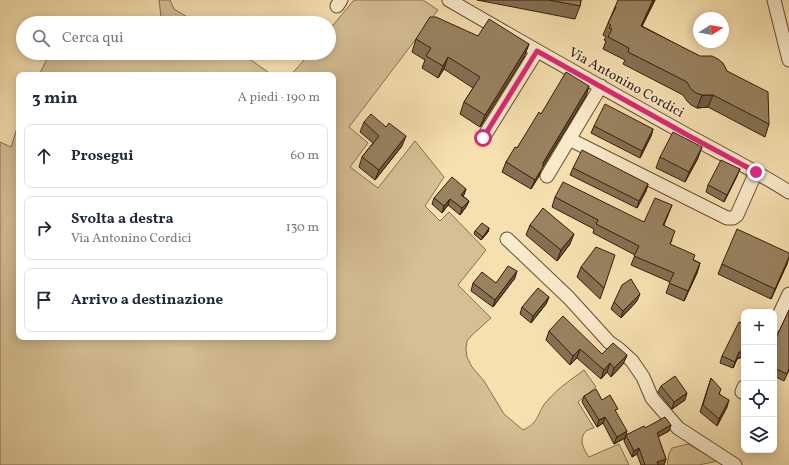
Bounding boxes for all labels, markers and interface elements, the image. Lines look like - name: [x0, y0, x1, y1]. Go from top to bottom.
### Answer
- north arrow: [693, 12, 729, 48]
- search box: [16, 16, 336, 60]
- icon: search: [30, 27, 52, 49]
- text: Cerca qui: [62, 28, 124, 49]
- street label: Via Antonino Cordici: [565, 43, 687, 123]
- text: 3 min: [32, 87, 78, 110]
- text: A piedi · 190 m: [238, 89, 320, 107]
- route start: [474, 129, 492, 147]
- icon: ahead: [33, 145, 55, 167]
- text: Prosegui: [71, 146, 134, 167]
- text: 60 m: [291, 147, 319, 165]
- route end: [747, 163, 765, 181]
- text: Svolta a destra: [71, 209, 174, 230]
- icon: right: [33, 217, 55, 239]
- text: 130 m: [286, 219, 319, 237]
- text: Via Antonino Cordici: [71, 230, 191, 248]
- icon: arrive: [33, 289, 55, 311]
- text: Arrivo a destinazione: [71, 290, 223, 311]
- map controls: [741, 309, 777, 453]
- button: +: [741, 309, 777, 345]
- button: −: [741, 345, 777, 381]
- button: locate: [741, 381, 777, 417]
- button: layers: [741, 417, 777, 453]

